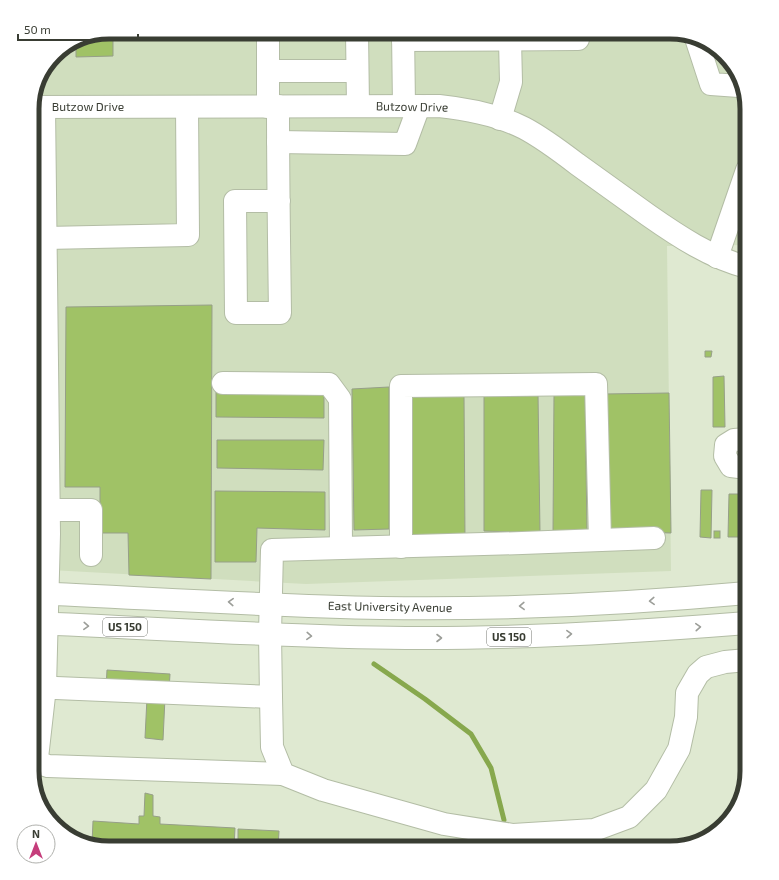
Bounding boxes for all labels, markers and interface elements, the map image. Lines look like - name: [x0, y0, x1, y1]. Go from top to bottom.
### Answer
- scale bar: [18, 16, 138, 42]
- text: 50 m: [24, 22, 51, 36]
- street label: Butzow Drive: [376, 98, 448, 114]
- street label: Butzow Drive: [52, 99, 124, 113]
- one-way arrow: [649, 597, 655, 605]
- one-way arrow: [228, 598, 234, 606]
- street label: East University Avenue: [328, 598, 452, 614]
- one-way arrow: [519, 602, 525, 611]
- road number: US 150: [103, 618, 147, 636]
- one-way arrow: [83, 621, 89, 630]
- one-way arrow: [695, 622, 701, 631]
- road number: US 150: [487, 628, 531, 646]
- one-way arrow: [566, 630, 572, 639]
- one-way arrow: [306, 631, 312, 640]
- one-way arrow: [436, 633, 442, 642]
- north arrow: [16, 824, 56, 864]
- text: N: [32, 827, 40, 840]

